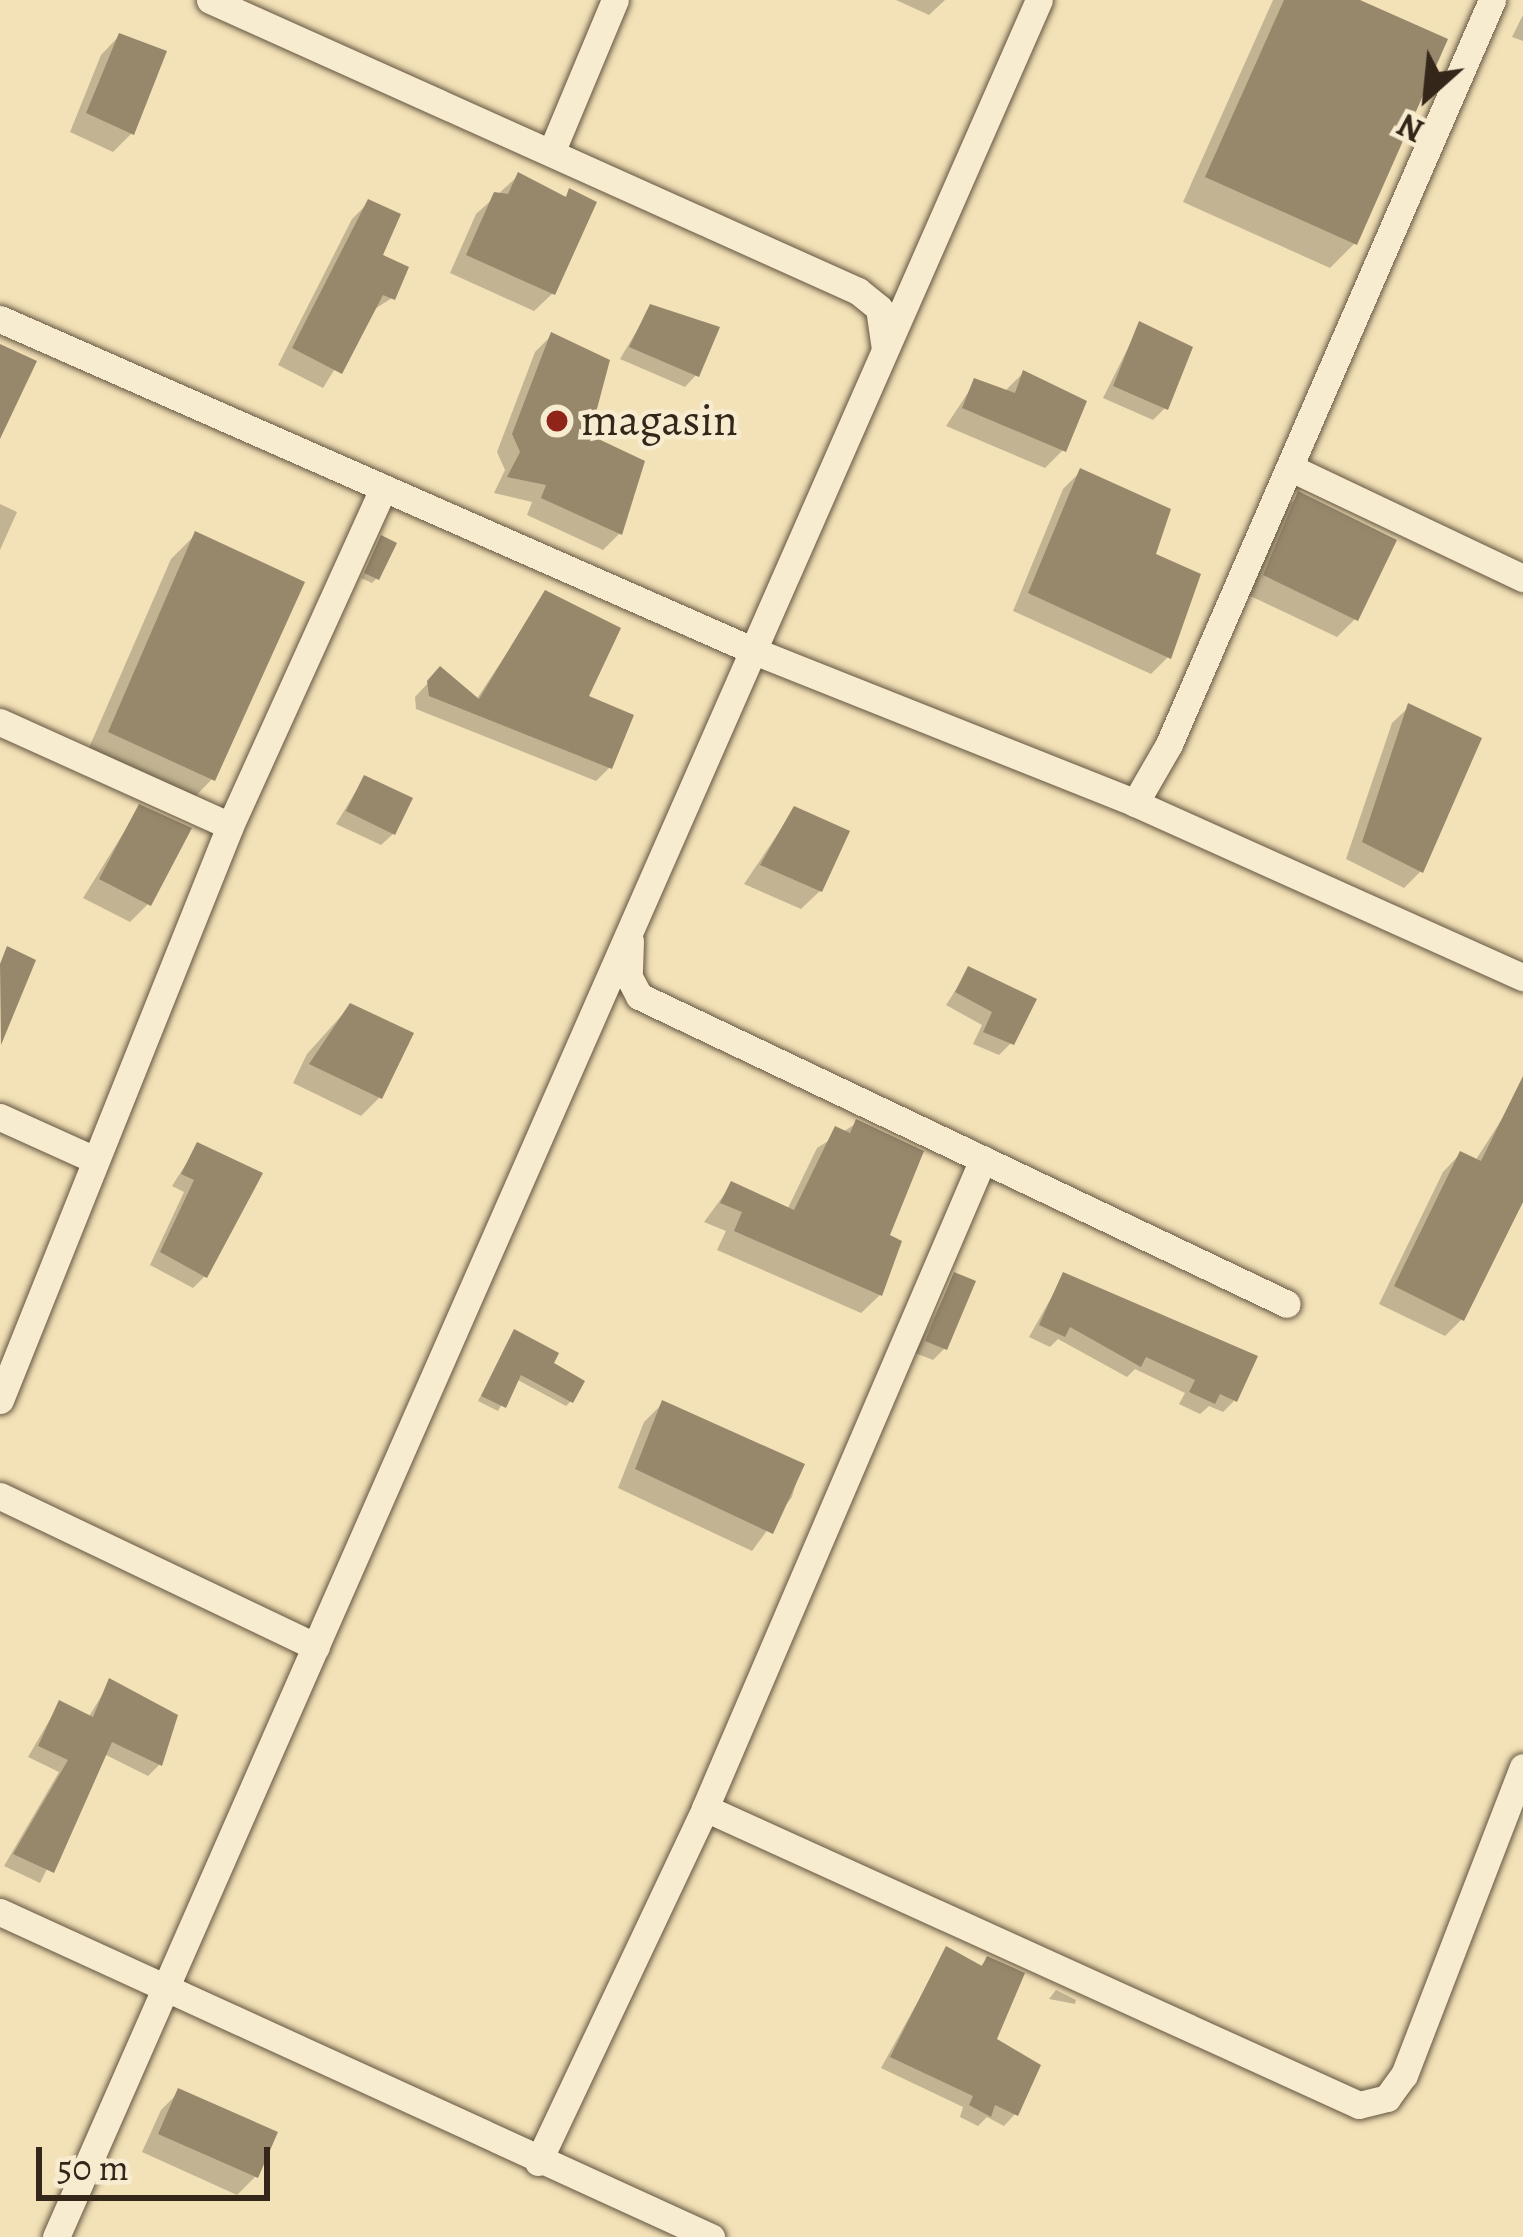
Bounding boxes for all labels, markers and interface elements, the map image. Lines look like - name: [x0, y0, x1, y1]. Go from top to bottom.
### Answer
- north arrow: [1367, 36, 1487, 156]
- text: N: [1390, 103, 1431, 154]
- place label: magasin: [581, 394, 738, 448]
- marker: magasin: [544, 408, 570, 434]
- scale bar: [42, 2123, 276, 2197]
- text: 50 m: [57, 2143, 129, 2192]

